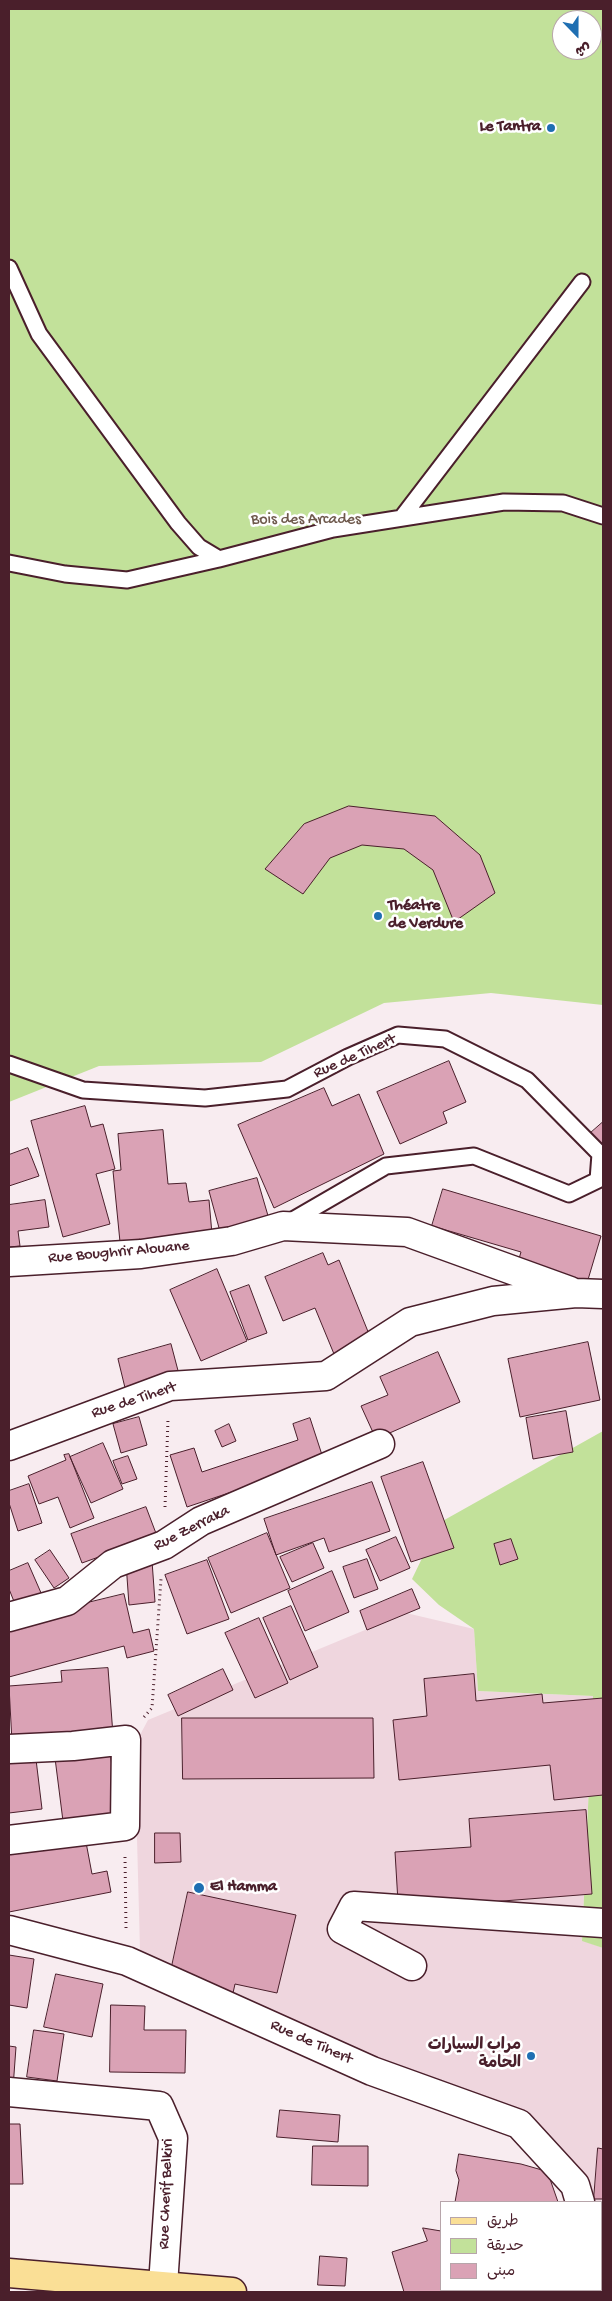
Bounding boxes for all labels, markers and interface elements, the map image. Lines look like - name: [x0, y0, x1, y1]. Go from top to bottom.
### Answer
- north arrow: [552, 10, 602, 60]
- text: ش: [572, 38, 593, 59]
- place label: Le Tantra: [479, 118, 541, 138]
- marker: Le Tantra: [545, 122, 557, 134]
- park label: Bois des Arcades: [251, 511, 361, 531]
- place label: Théatre de Verdure: [388, 897, 463, 935]
- marker: Théatre de Verdure: [372, 910, 384, 922]
- street label: Rue de Tihert: [311, 1030, 399, 1084]
- street label: Rue Boughrir Alouane: [48, 1237, 190, 1269]
- street label: Rue de Tihert: [89, 1378, 179, 1424]
- street label: Rue Zerraka: [151, 1502, 233, 1556]
- place label: El Hamma: [210, 1878, 277, 1898]
- marker: El Hamma: [192, 1881, 206, 1895]
- street label: Rue de Tihert: [267, 2016, 355, 2070]
- place label: مراب السيارات الحامة: [428, 2037, 521, 2075]
- marker: مراب السيارات الحامة: [525, 2050, 537, 2062]
- street label: Rue Cherif Belkiri: [155, 2138, 179, 2250]
- legend: [440, 2201, 602, 2291]
- text: طريق: [487, 2213, 519, 2231]
- text: حديقة: [487, 2238, 524, 2256]
- text: مبنى: [487, 2263, 515, 2281]

